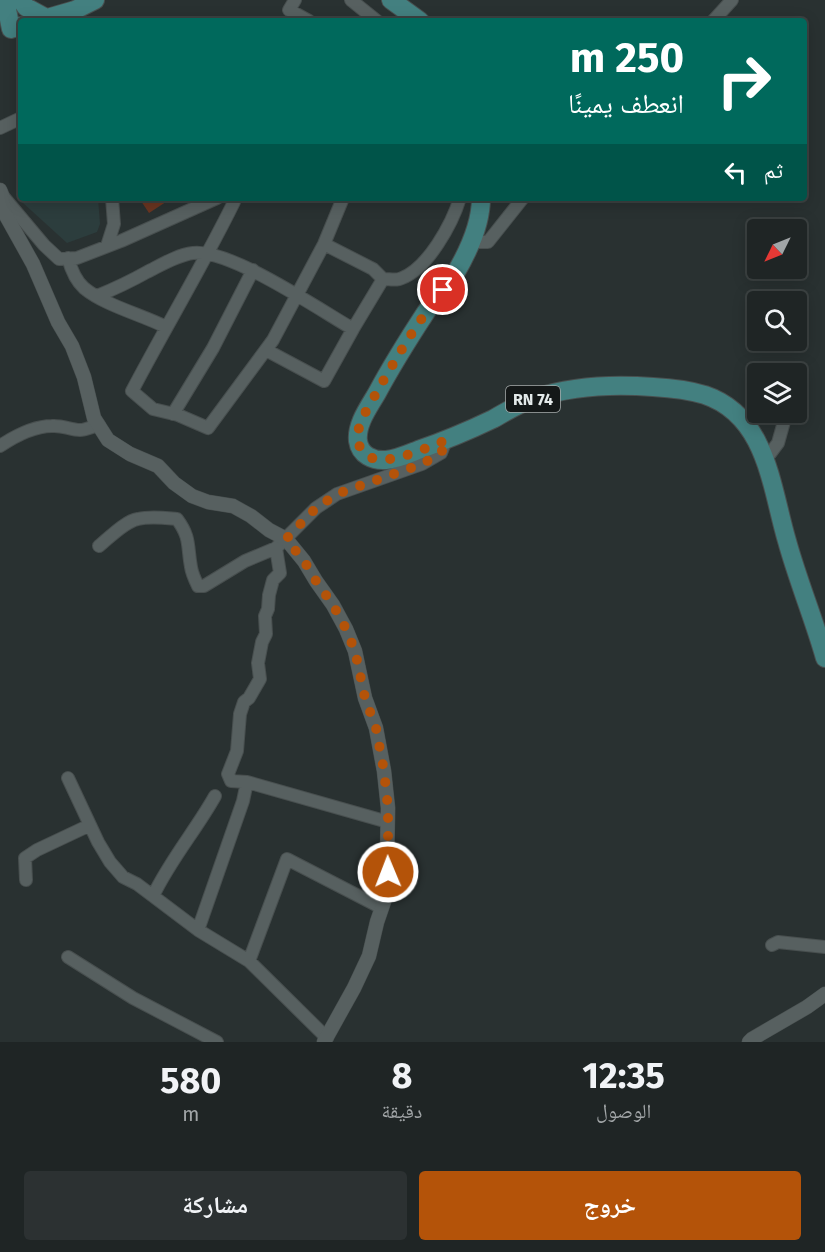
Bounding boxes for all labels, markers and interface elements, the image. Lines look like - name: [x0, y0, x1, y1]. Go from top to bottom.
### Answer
- text: 250 m: [570, 33, 684, 83]
- icon: right: [705, 42, 783, 120]
- text: انعطف يمينًا: [568, 88, 684, 120]
- icon: left: [719, 156, 752, 189]
- text: ثم: [764, 157, 783, 184]
- north arrow: [747, 219, 807, 279]
- map controls: [747, 219, 807, 423]
- pin: [417, 264, 468, 315]
- icon: arrive: [426, 273, 459, 306]
- button: search: [747, 291, 807, 351]
- button: layers: [747, 363, 807, 423]
- road number: RN 74: [506, 386, 560, 412]
- position arrow: [356, 840, 420, 904]
- text: 8: [391, 1054, 412, 1098]
- text: 12:35: [582, 1054, 665, 1098]
- text: 580: [160, 1059, 221, 1103]
- text: دقيقة: [382, 1099, 422, 1123]
- text: الوصول: [596, 1099, 651, 1123]
- text: m: [182, 1102, 199, 1126]
- button: مشاركة: [24, 1171, 407, 1240]
- button: خروج: [419, 1171, 801, 1240]

